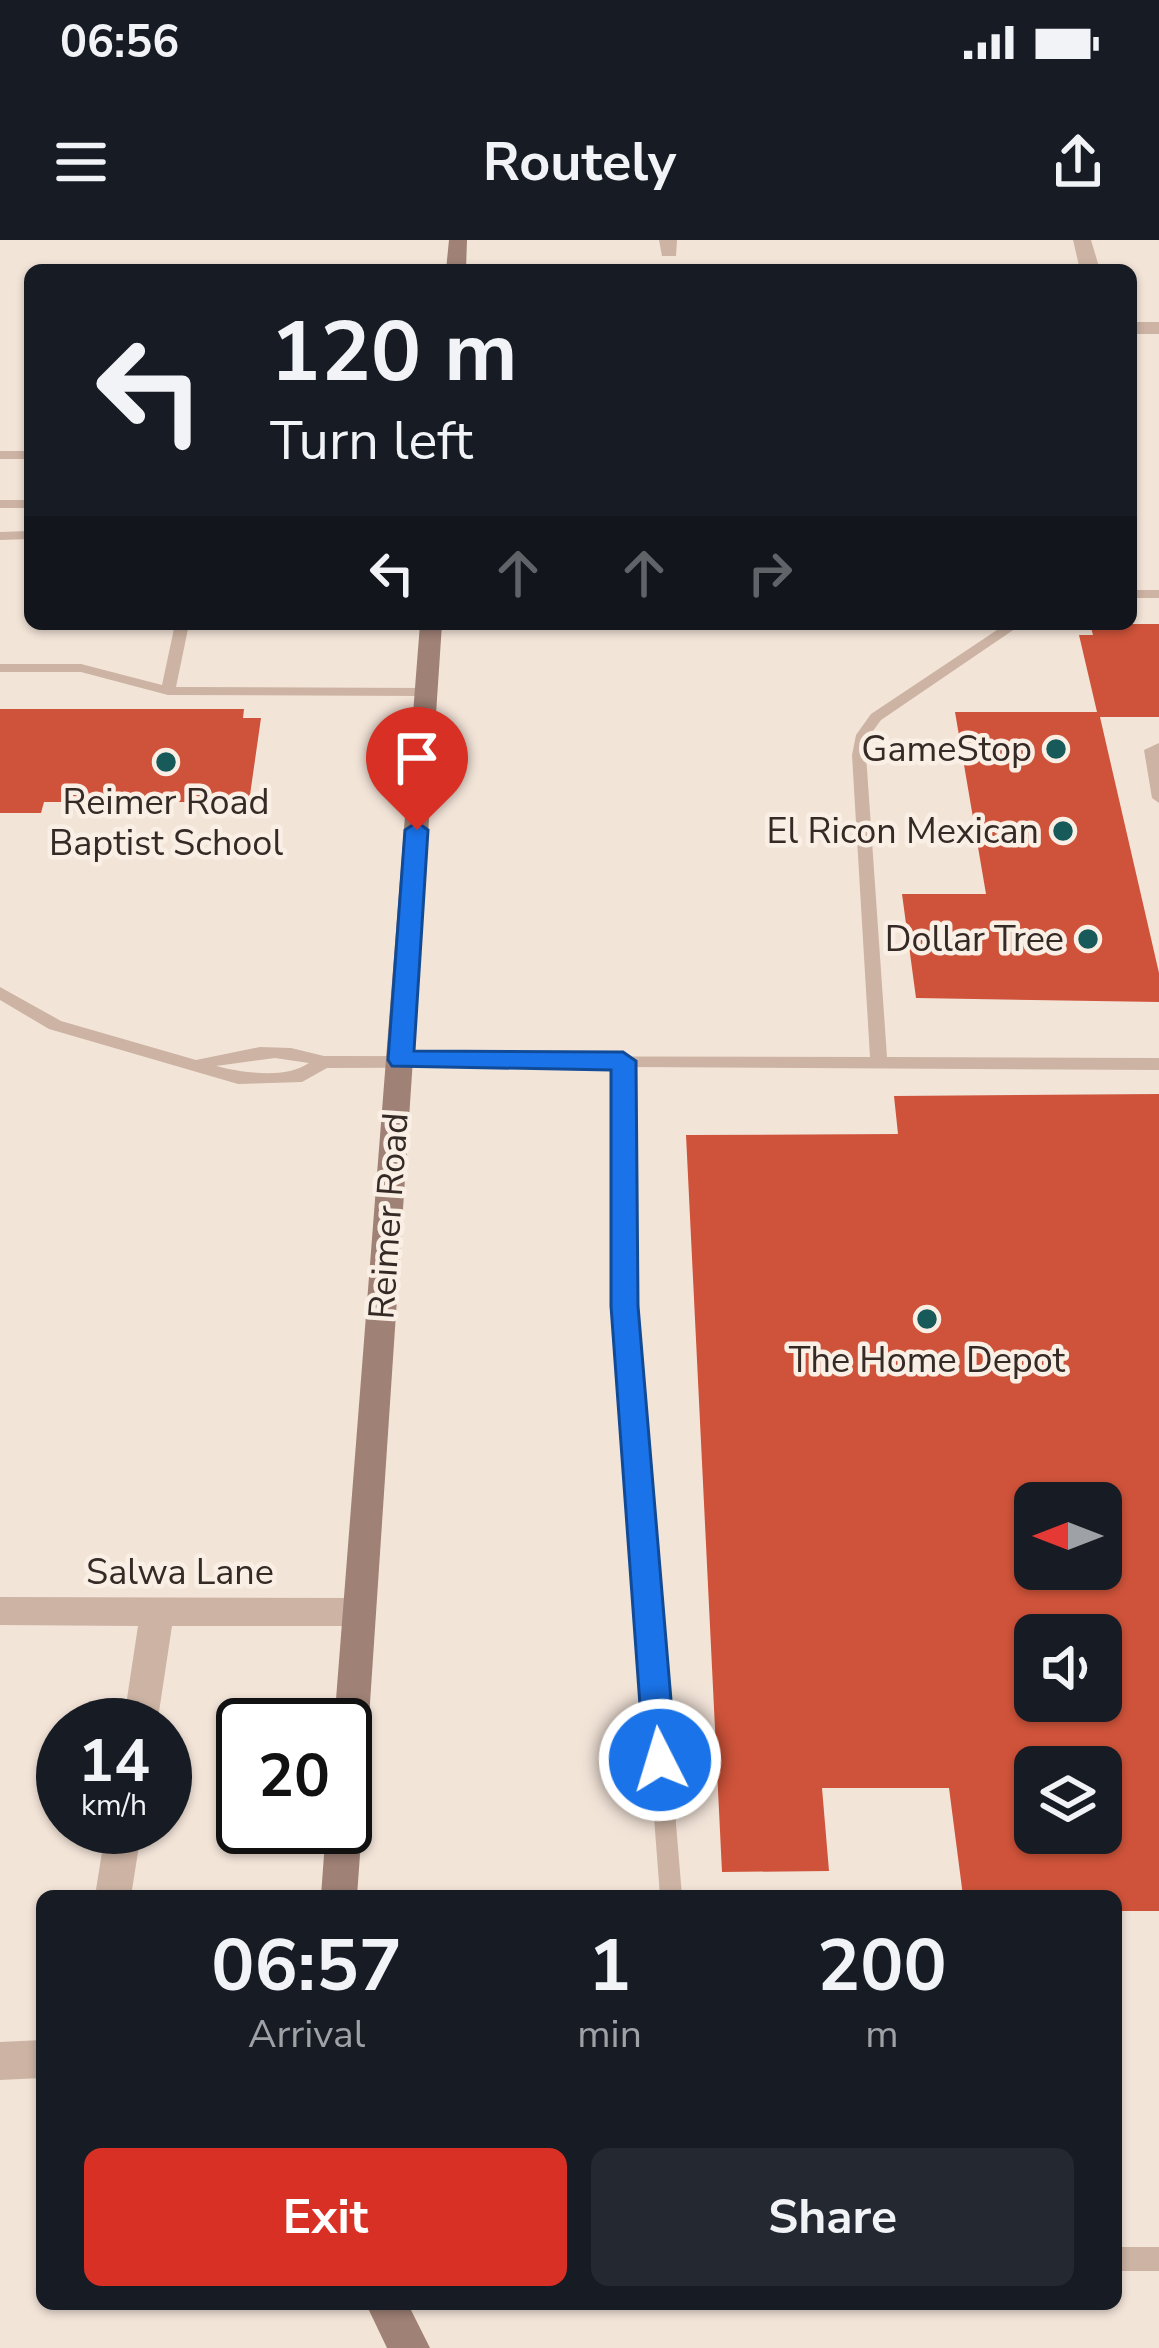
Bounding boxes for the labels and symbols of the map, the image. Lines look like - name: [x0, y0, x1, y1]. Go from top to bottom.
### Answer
- pin: [366, 707, 468, 830]
- place label: GameStop: [861, 725, 1032, 774]
- marker: GameStop: [1043, 736, 1069, 762]
- marker: Reimer Road Baptist School: [153, 749, 179, 775]
- place label: Reimer Road Baptist School: [49, 778, 283, 868]
- place label: El Ricon Mexican: [767, 807, 1039, 856]
- marker: El Ricon Mexican: [1050, 818, 1076, 844]
- place label: Dollar Tree: [885, 915, 1064, 964]
- marker: Dollar Tree: [1075, 926, 1101, 952]
- street label: Reimer Road: [357, 1111, 421, 1321]
- marker: The Home Depot: [914, 1306, 940, 1332]
- place label: The Home Depot: [789, 1336, 1066, 1385]
- north arrow: [1014, 1482, 1122, 1590]
- street label: Salwa Lane: [86, 1548, 274, 1597]
- position arrow: [597, 1697, 723, 1823]
- speed limit sign: 20: [216, 1698, 372, 1854]

